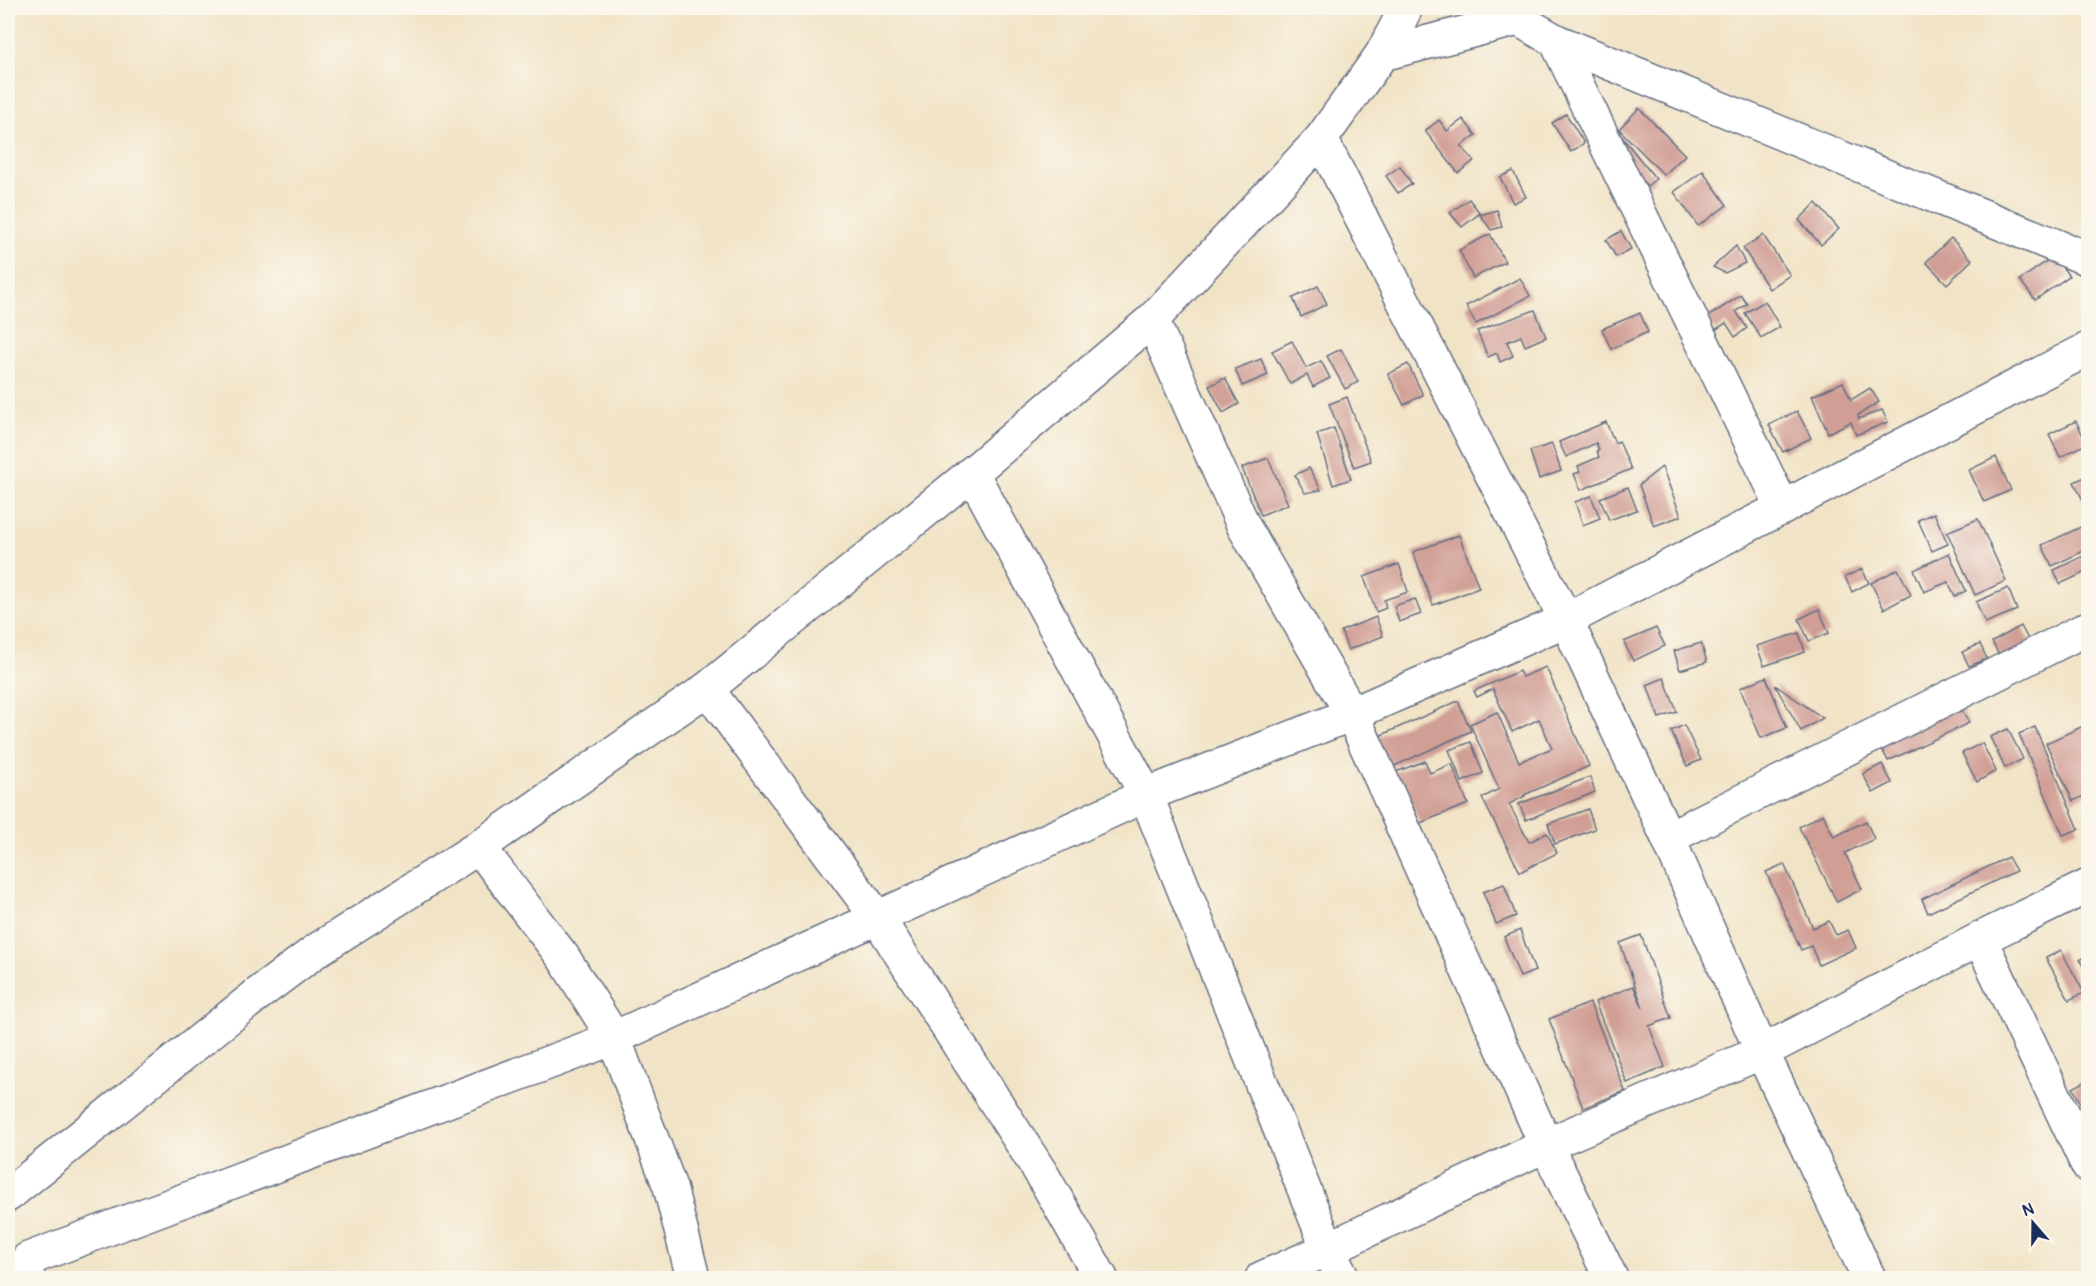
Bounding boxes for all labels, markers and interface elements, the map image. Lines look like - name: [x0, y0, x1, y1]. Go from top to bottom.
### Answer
- north arrow: [2003, 1193, 2063, 1253]
- text: N: [2020, 1199, 2037, 1221]

